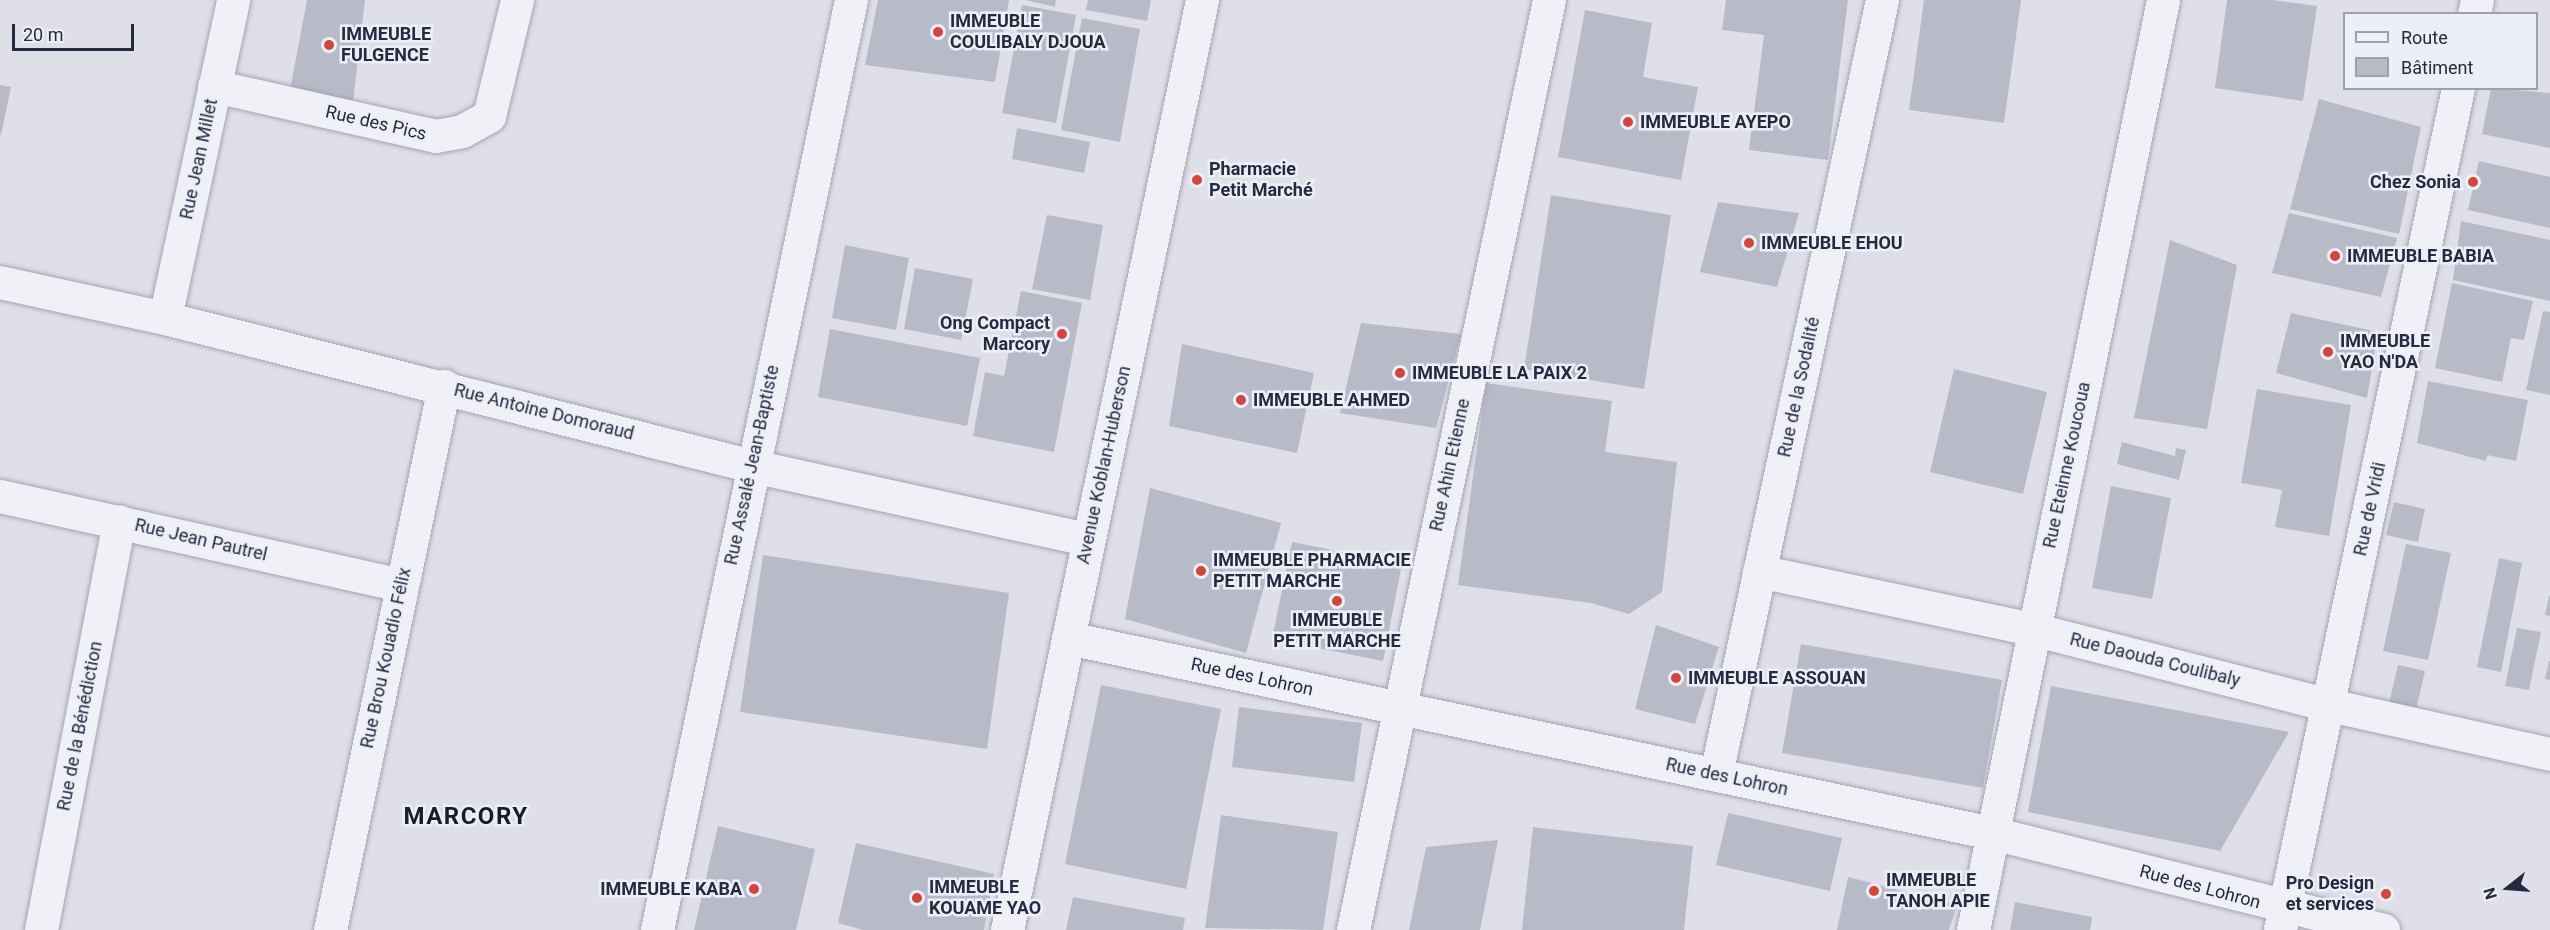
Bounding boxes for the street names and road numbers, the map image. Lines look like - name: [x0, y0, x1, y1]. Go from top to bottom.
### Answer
- street label: Rue Jean Millet: [176, 97, 222, 221]
- street label: Rue des Pics: [323, 101, 429, 145]
- street label: Rue de la Sodalité: [1774, 315, 1824, 459]
- street label: Rue Assalé Jean-Baptiste: [720, 363, 784, 567]
- street label: Avenue Koblan-Huberson: [1072, 364, 1136, 566]
- street label: Rue Antoine Domoraud: [452, 379, 636, 445]
- street label: Rue Eteinne Koucoua: [2039, 380, 2095, 550]
- street label: Rue Ahin Etienne: [1425, 397, 1475, 533]
- street label: Rue de Vridi: [2350, 460, 2390, 558]
- street label: Rue Jean Pautrel: [133, 514, 269, 566]
- street label: Rue Brou Kouadio Félix: [356, 566, 416, 750]
- street label: Rue Daouda Coulibaly: [2068, 628, 2242, 692]
- street label: Rue de la Bénédiction: [53, 639, 107, 813]
- street label: Rue des Lohron: [1189, 653, 1315, 701]
- street label: Rue des Lohron: [1664, 753, 1790, 801]
- street label: Rue des Lohron: [2137, 860, 2263, 914]

